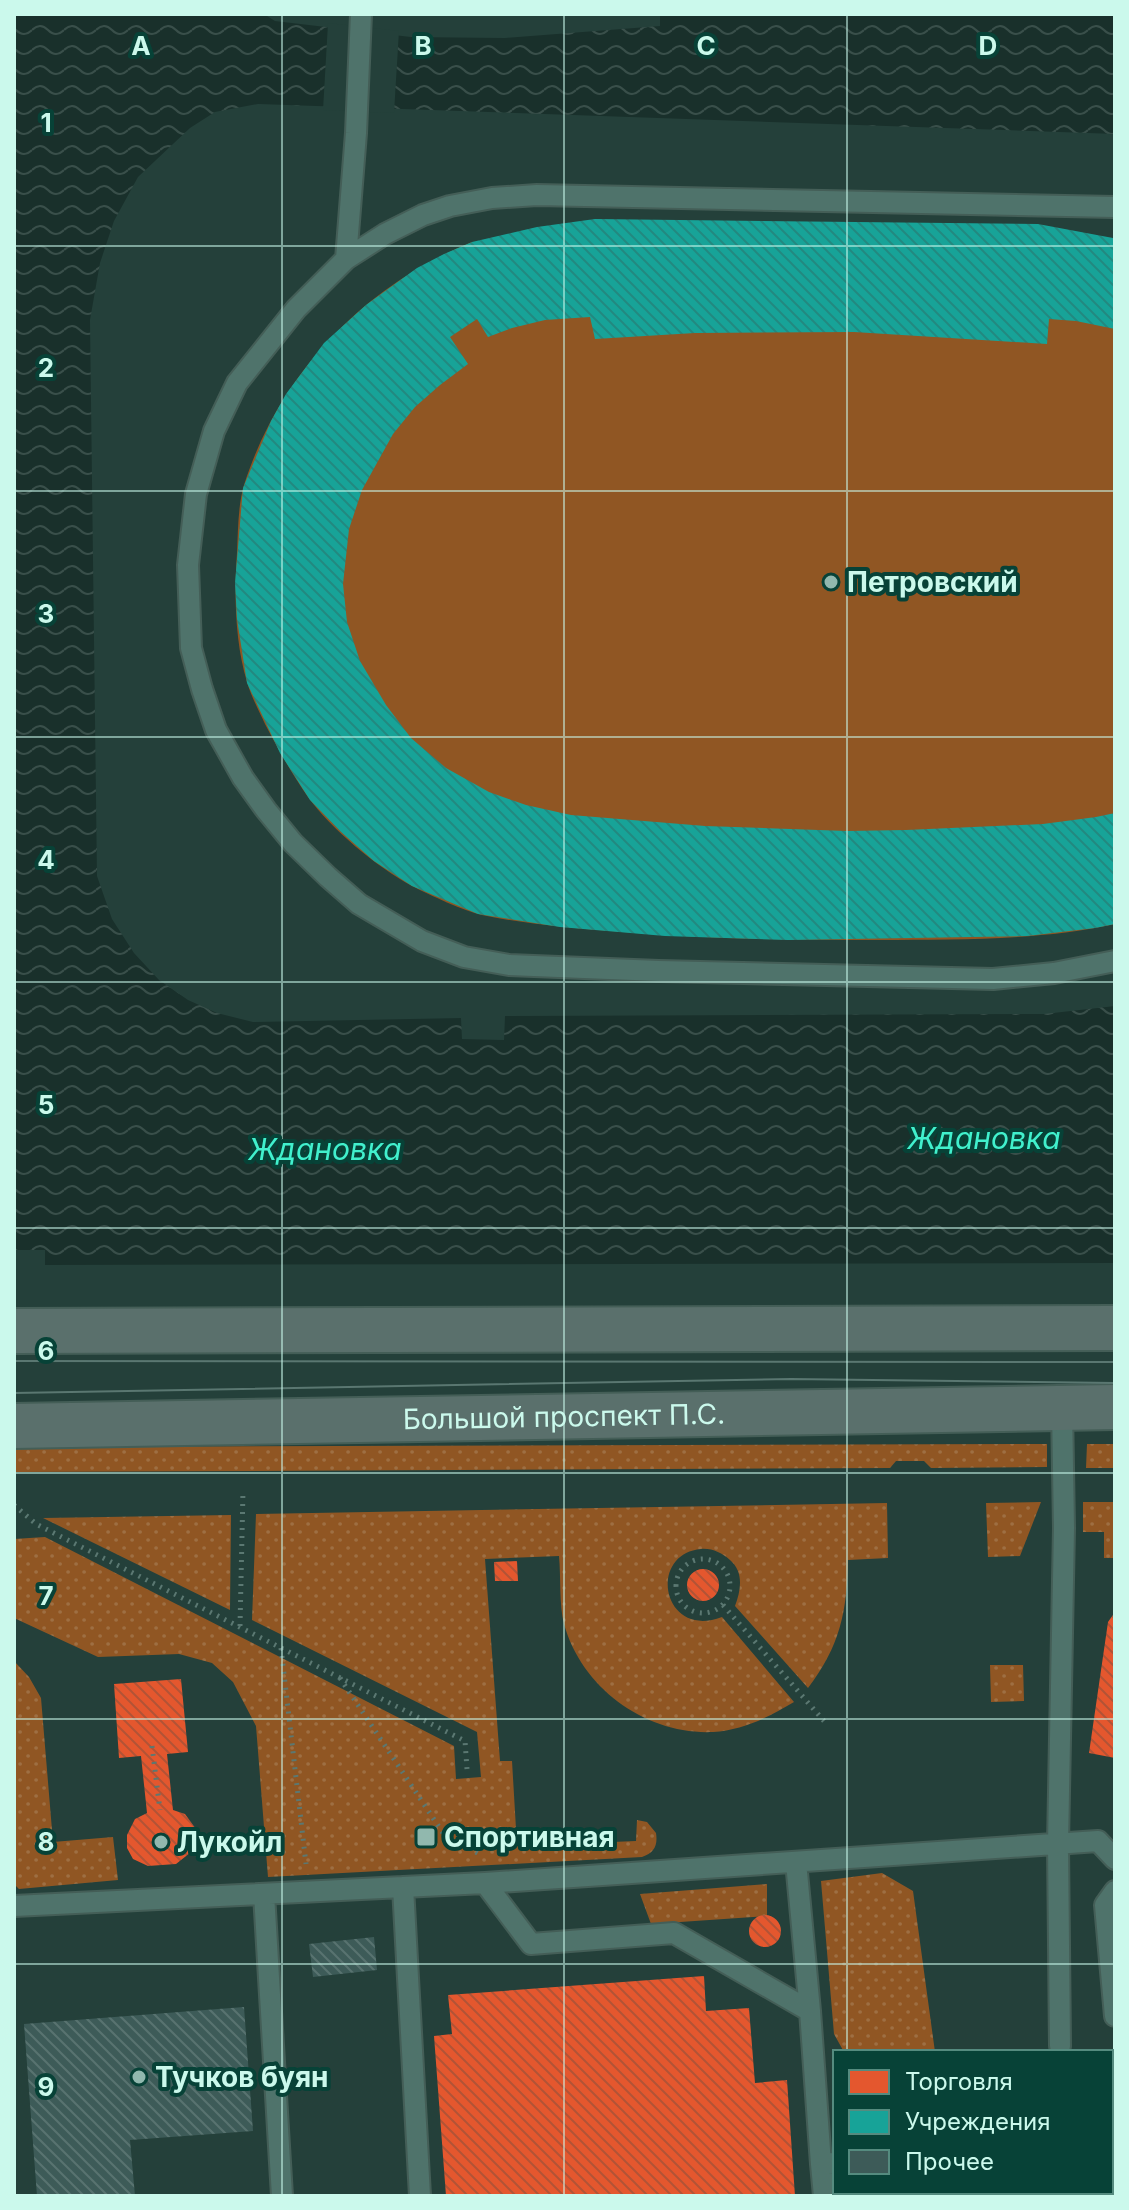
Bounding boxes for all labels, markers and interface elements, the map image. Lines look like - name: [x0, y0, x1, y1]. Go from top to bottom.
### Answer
- text: A: [131, 30, 151, 61]
- text: B: [414, 30, 432, 61]
- text: C: [696, 30, 716, 61]
- text: D: [979, 30, 997, 61]
- text: 1: [40, 107, 52, 138]
- text: 2: [38, 352, 54, 383]
- place label: Петровский: [847, 565, 1018, 599]
- marker: Петровский: [822, 573, 840, 591]
- text: 3: [38, 598, 54, 629]
- text: 4: [37, 844, 55, 875]
- text: 5: [38, 1089, 54, 1120]
- water label: Ждановка: [906, 1120, 1061, 1156]
- water label: Ждановка: [247, 1131, 402, 1167]
- text: 6: [38, 1335, 54, 1366]
- street label: Большой проспект П.С.: [402, 1397, 725, 1436]
- text: 7: [38, 1580, 54, 1611]
- place label: Спортивная: [444, 1820, 615, 1854]
- place label: Лукойл: [177, 1825, 282, 1859]
- text: 8: [38, 1826, 54, 1857]
- marker: Спортивная: [415, 1826, 437, 1848]
- marker: Лукойл: [152, 1833, 170, 1851]
- legend: [833, 2050, 1113, 2194]
- place label: Тучков буян: [155, 2060, 329, 2094]
- text: Торговля: [905, 2067, 1013, 2096]
- marker: Тучков буян: [130, 2068, 148, 2086]
- text: 9: [38, 2071, 54, 2102]
- text: Учреждения: [905, 2107, 1051, 2136]
- text: Прочее: [905, 2147, 994, 2176]

